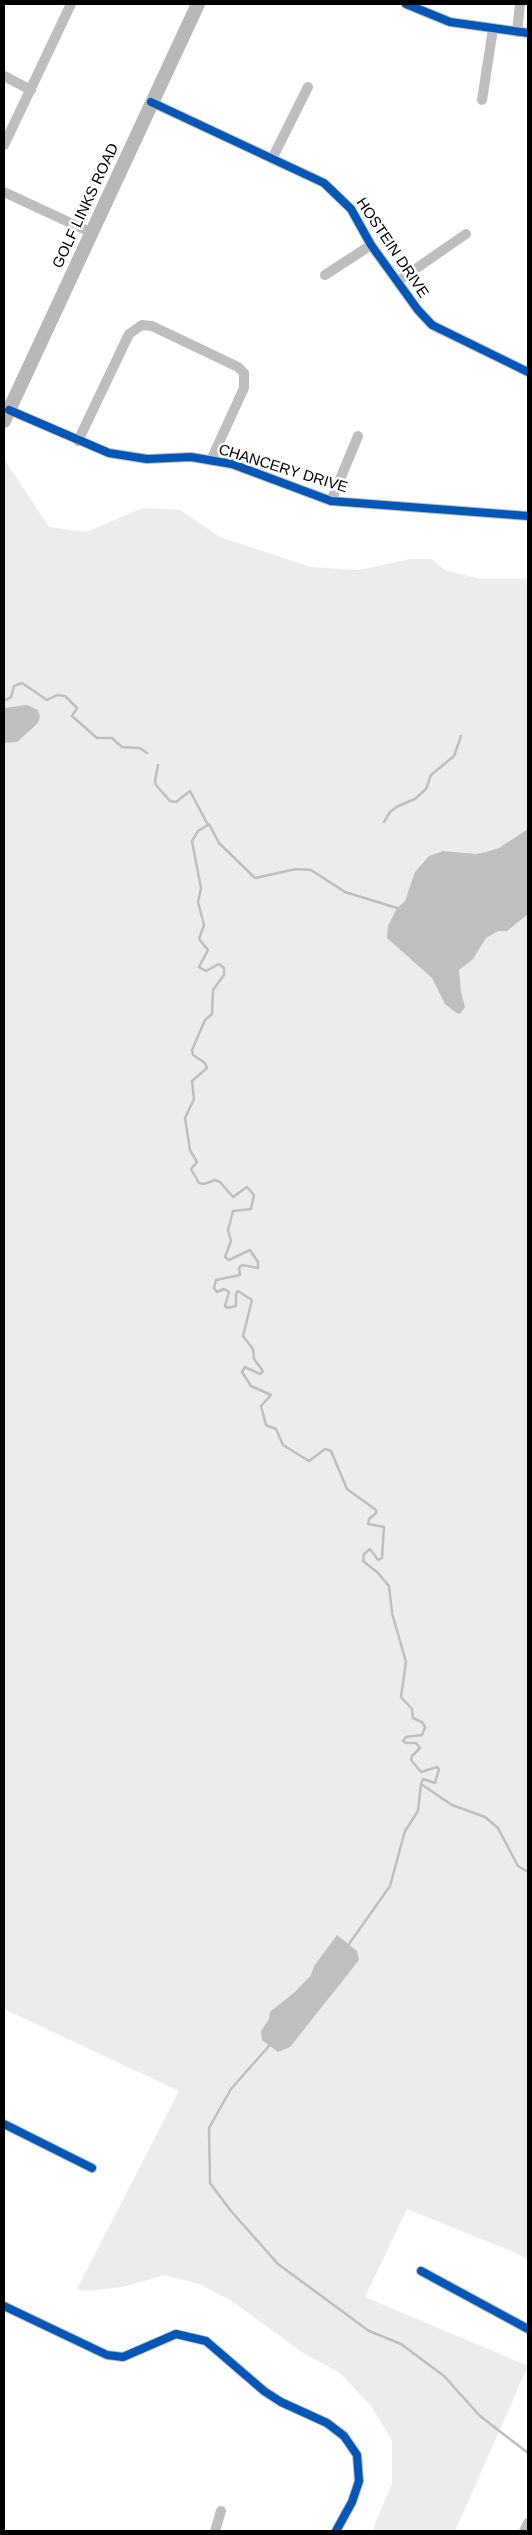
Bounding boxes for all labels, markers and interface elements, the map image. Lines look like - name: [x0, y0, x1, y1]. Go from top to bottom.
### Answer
- street label: GOLF LINKS ROAD: [49, 141, 123, 271]
- street label: HOSTEIN DRIVE: [352, 195, 432, 301]
- street label: CHANCERY DRIVE: [216, 441, 350, 497]

